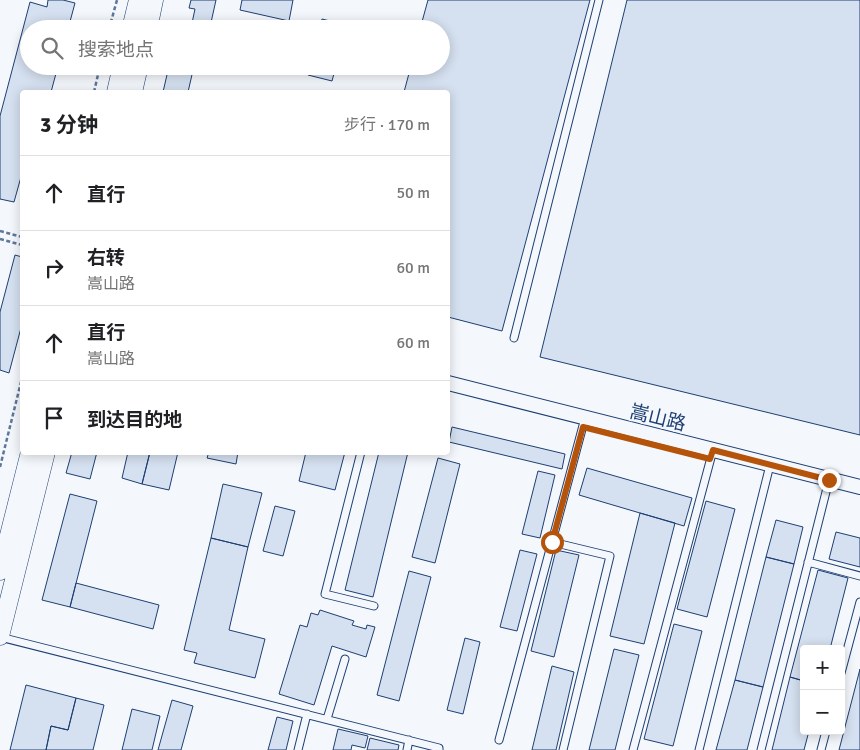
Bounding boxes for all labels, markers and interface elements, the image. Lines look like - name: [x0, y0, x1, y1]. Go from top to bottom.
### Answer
- search box: [20, 20, 450, 75]
- icon: search: [38, 34, 66, 62]
- text: 搜索地点: [78, 38, 154, 62]
- text: 3 分钟: [40, 112, 98, 138]
- text: 步行 · 170 m: [344, 115, 430, 135]
- icon: ahead: [40, 179, 68, 207]
- text: 直行: [87, 183, 125, 207]
- text: 50 m: [396, 183, 430, 203]
- text: 右转: [87, 246, 125, 270]
- icon: right: [40, 254, 68, 282]
- text: 60 m: [396, 258, 430, 278]
- text: 嵩山路: [87, 274, 135, 294]
- text: 直行: [87, 321, 125, 345]
- icon: ahead: [40, 329, 68, 357]
- text: 60 m: [396, 333, 430, 353]
- text: 嵩山路: [87, 349, 135, 369]
- street label: 嵩山路: [627, 399, 688, 437]
- icon: arrive: [40, 404, 68, 432]
- text: 到达目的地: [87, 408, 182, 432]
- route end: [818, 469, 841, 492]
- route start: [541, 531, 564, 554]
- map controls: [800, 645, 845, 735]
- button: +: [800, 645, 845, 690]
- button: −: [800, 690, 845, 735]

